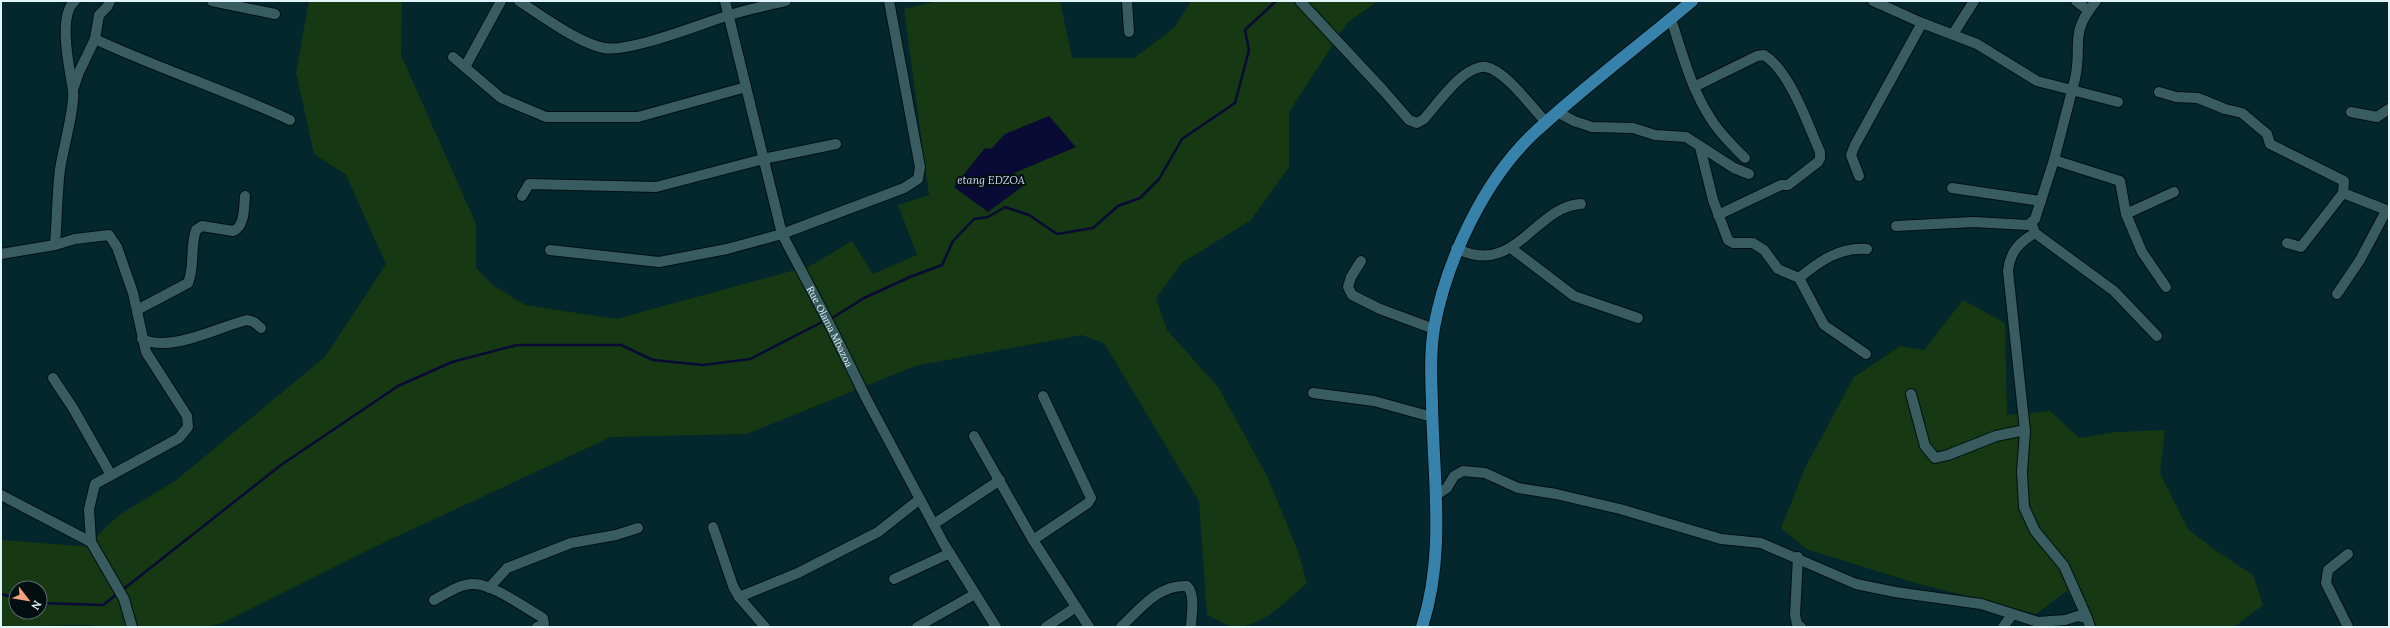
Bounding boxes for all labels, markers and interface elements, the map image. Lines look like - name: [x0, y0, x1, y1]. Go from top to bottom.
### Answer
- water label: etang EDZOA: [957, 173, 1025, 187]
- street label: Rue Olama Mbazoa: [804, 284, 856, 369]
- north arrow: [8, 580, 48, 620]
- text: N: [28, 598, 45, 613]

